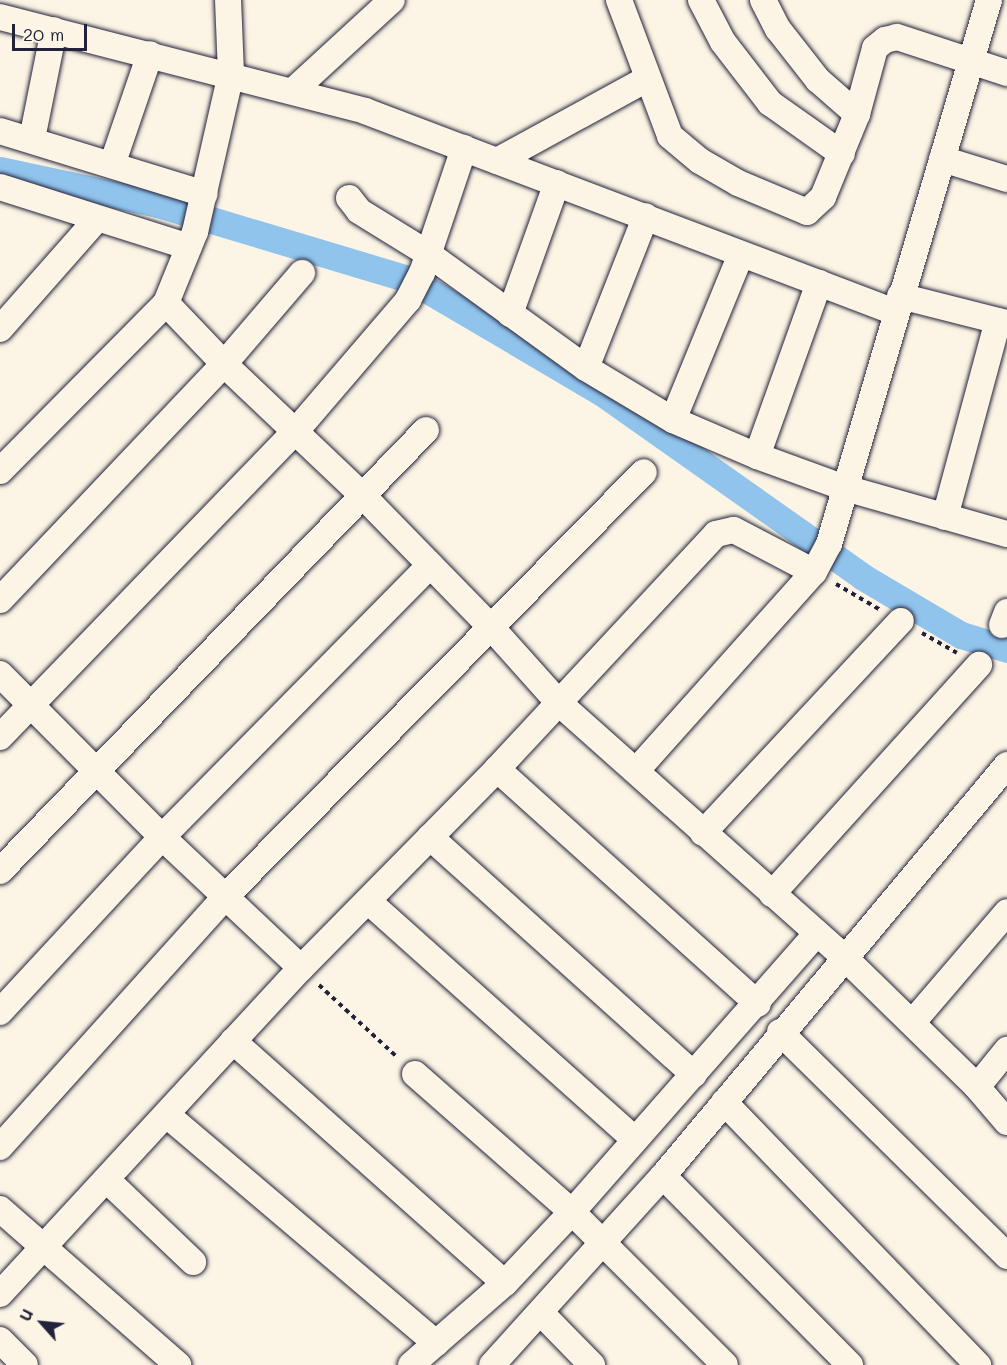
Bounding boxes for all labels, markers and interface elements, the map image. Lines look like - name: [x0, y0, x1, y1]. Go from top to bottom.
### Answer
- scale bar: [15, 12, 90, 50]
- text: 20 m: [23, 22, 64, 46]
- north arrow: [12, 1293, 72, 1353]
- text: U: [14, 1305, 37, 1324]

